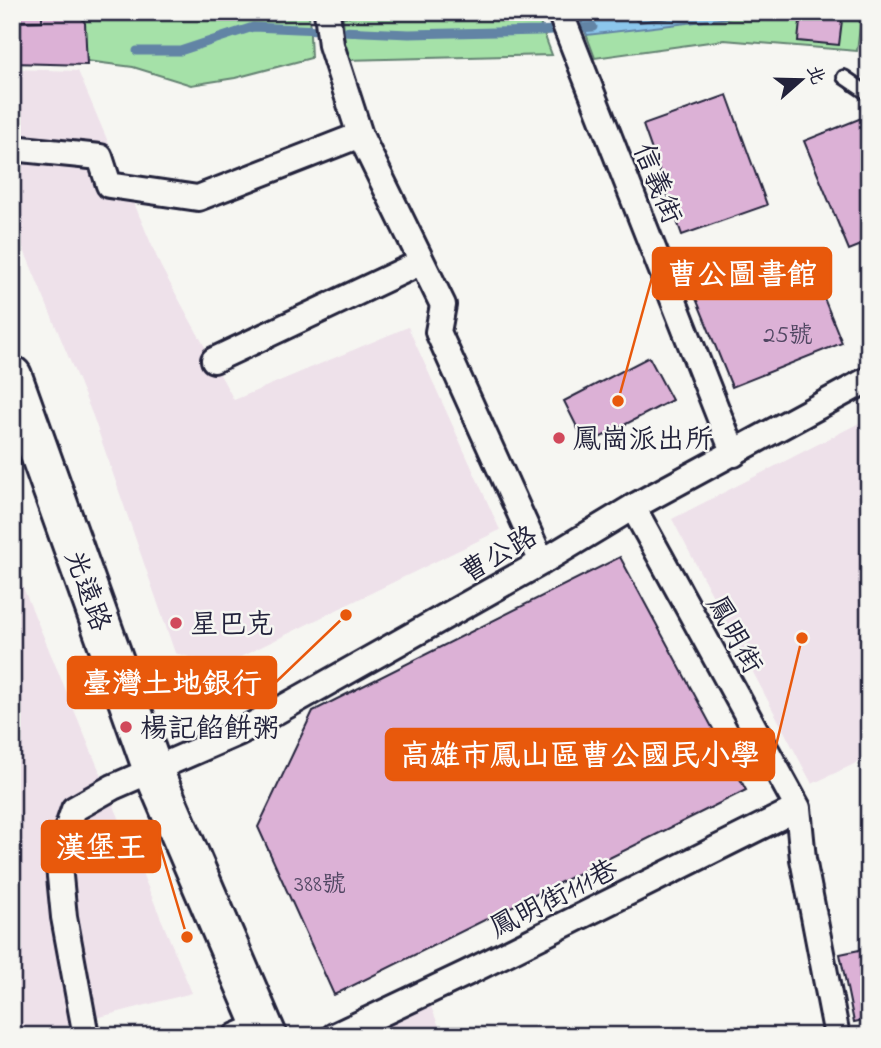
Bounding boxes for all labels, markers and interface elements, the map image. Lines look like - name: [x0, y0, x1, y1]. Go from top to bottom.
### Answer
- north arrow: [766, 46, 836, 116]
- text: 北: [799, 61, 831, 89]
- street label: 信義街: [621, 138, 690, 231]
- callout: 曹公圖書館: [653, 248, 831, 299]
- text: 曹公圖書館: [667, 255, 817, 299]
- house number: 25號: [763, 319, 813, 354]
- place label: 鳳崗派出所: [573, 421, 713, 462]
- marker: 鳳崗派出所: [551, 430, 567, 446]
- street label: 曹公路: [453, 517, 546, 595]
- street label: 光遠路: [52, 545, 119, 638]
- street label: 鳳明街: [695, 589, 771, 682]
- place label: 星巴克: [190, 606, 274, 647]
- marker: 星巴克: [168, 615, 184, 631]
- callout: 臺灣土地銀行: [68, 657, 276, 708]
- text: 臺灣土地銀行: [82, 664, 262, 708]
- place label: 楊記餡餅粥: [140, 710, 280, 751]
- marker: 楊記餡餅粥: [118, 719, 134, 735]
- callout: 高雄市鳳山區曹公國民小學: [386, 729, 774, 780]
- text: 高雄市鳳山區曹公國民小學: [400, 736, 760, 780]
- callout: 漢堡王: [42, 821, 160, 872]
- text: 漢堡王: [56, 828, 146, 872]
- street label: 鳳明街111巷: [483, 850, 627, 950]
- house number: 388號: [294, 868, 346, 903]

